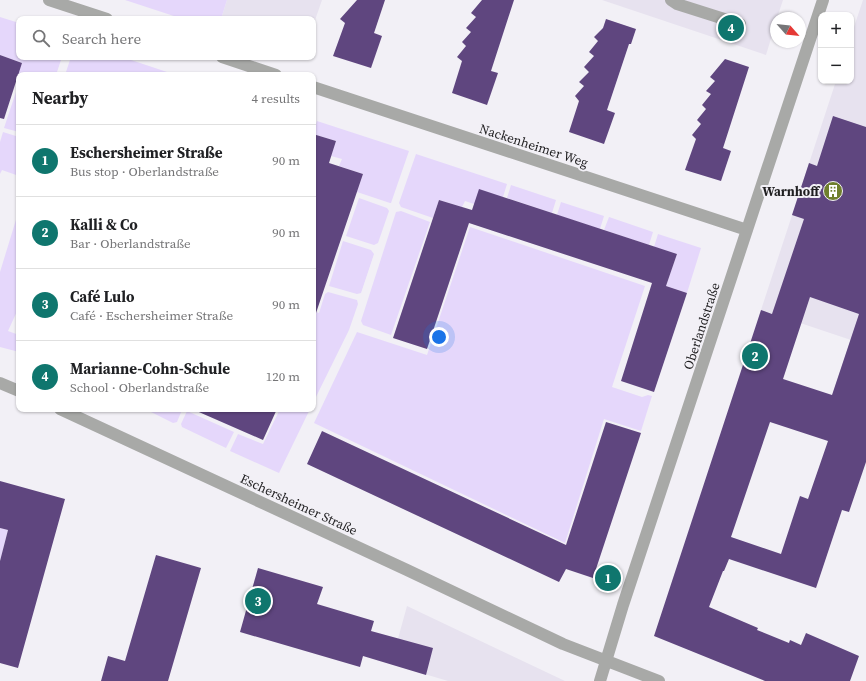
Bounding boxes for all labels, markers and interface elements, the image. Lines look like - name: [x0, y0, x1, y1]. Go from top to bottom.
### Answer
- north arrow: [770, 12, 806, 48]
- map controls: [818, 12, 854, 84]
- button: +: [818, 12, 854, 48]
- pin: 4: [718, 13, 744, 43]
- search box: [16, 16, 316, 60]
- icon: search: [30, 27, 52, 49]
- text: Search here: [62, 28, 141, 49]
- button: −: [818, 48, 854, 84]
- text: Nearby: [32, 86, 88, 110]
- text: 4 results: [252, 90, 300, 107]
- street label: Nackenheimer Weg: [477, 120, 591, 171]
- text: Eschersheimer Straße: [70, 142, 223, 163]
- text: 1: [41, 152, 49, 169]
- text: 90 m: [272, 152, 300, 169]
- text: Bus stop · Oberlandstraße: [70, 163, 219, 180]
- building icon: Warnhoff: [822, 180, 844, 202]
- place label: Warnhoff: [762, 183, 821, 200]
- text: Kalli & Co: [70, 214, 138, 235]
- text: 2: [41, 224, 49, 241]
- text: 90 m: [272, 224, 300, 241]
- text: Bar · Oberlandstraße: [70, 235, 191, 252]
- street label: Oberlandstraße: [679, 280, 724, 372]
- text: Café Lulo: [70, 286, 135, 307]
- text: 3: [41, 296, 49, 313]
- text: 90 m: [272, 296, 300, 313]
- text: Café · Eschersheimer Straße: [70, 307, 233, 324]
- your location: [429, 327, 449, 347]
- pin: 2: [742, 341, 768, 371]
- text: Marianne-Cohn-Schule: [70, 358, 230, 379]
- text: 4: [41, 368, 49, 385]
- text: 120 m: [266, 368, 300, 385]
- text: School · Oberlandstraße: [70, 379, 209, 396]
- street label: Eschersheimer Straße: [238, 470, 360, 539]
- pin: 1: [595, 563, 621, 593]
- pin: 3: [245, 586, 271, 616]

